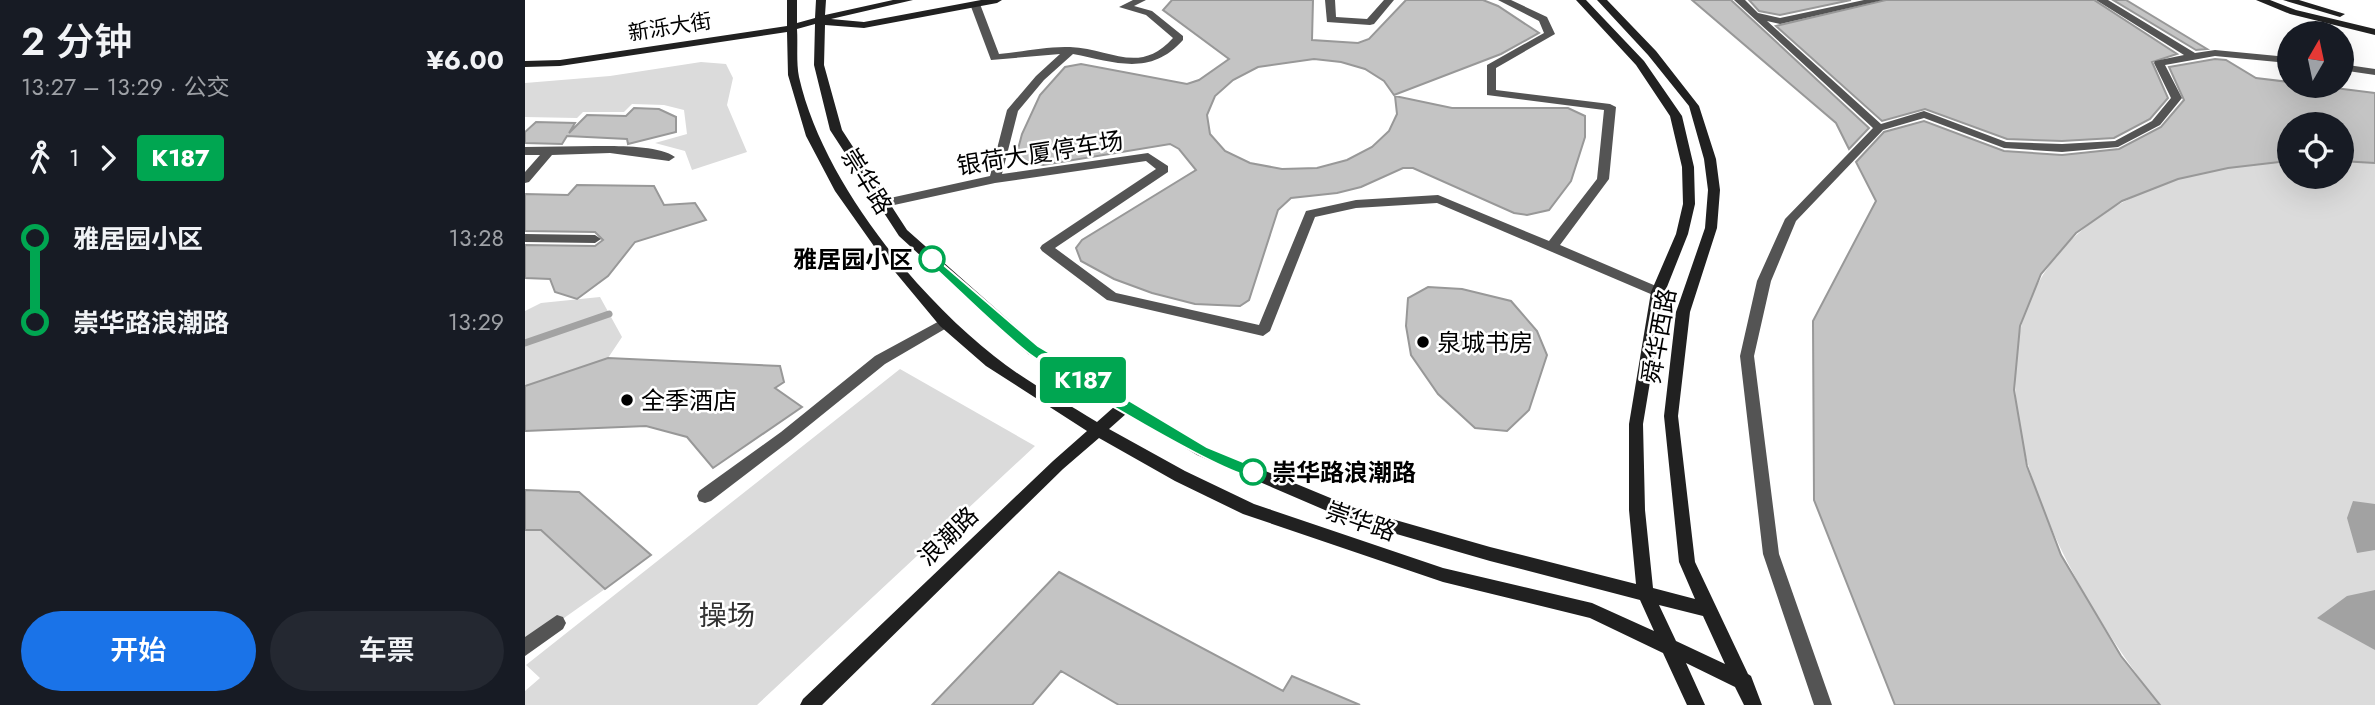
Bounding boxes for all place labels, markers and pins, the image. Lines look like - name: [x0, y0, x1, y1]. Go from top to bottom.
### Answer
- place label: 雅居园小区: [793, 242, 913, 277]
- marker: 雅居园小区: [919, 246, 945, 272]
- place label: 泉城书房: [1437, 325, 1533, 360]
- marker: 泉城书房: [1415, 334, 1431, 350]
- place label: 全季酒店: [641, 383, 737, 418]
- marker: 全季酒店: [619, 392, 635, 408]
- place label: 崇华路浪潮路: [1272, 455, 1416, 490]
- marker: 崇华路浪潮路: [1240, 459, 1266, 485]

